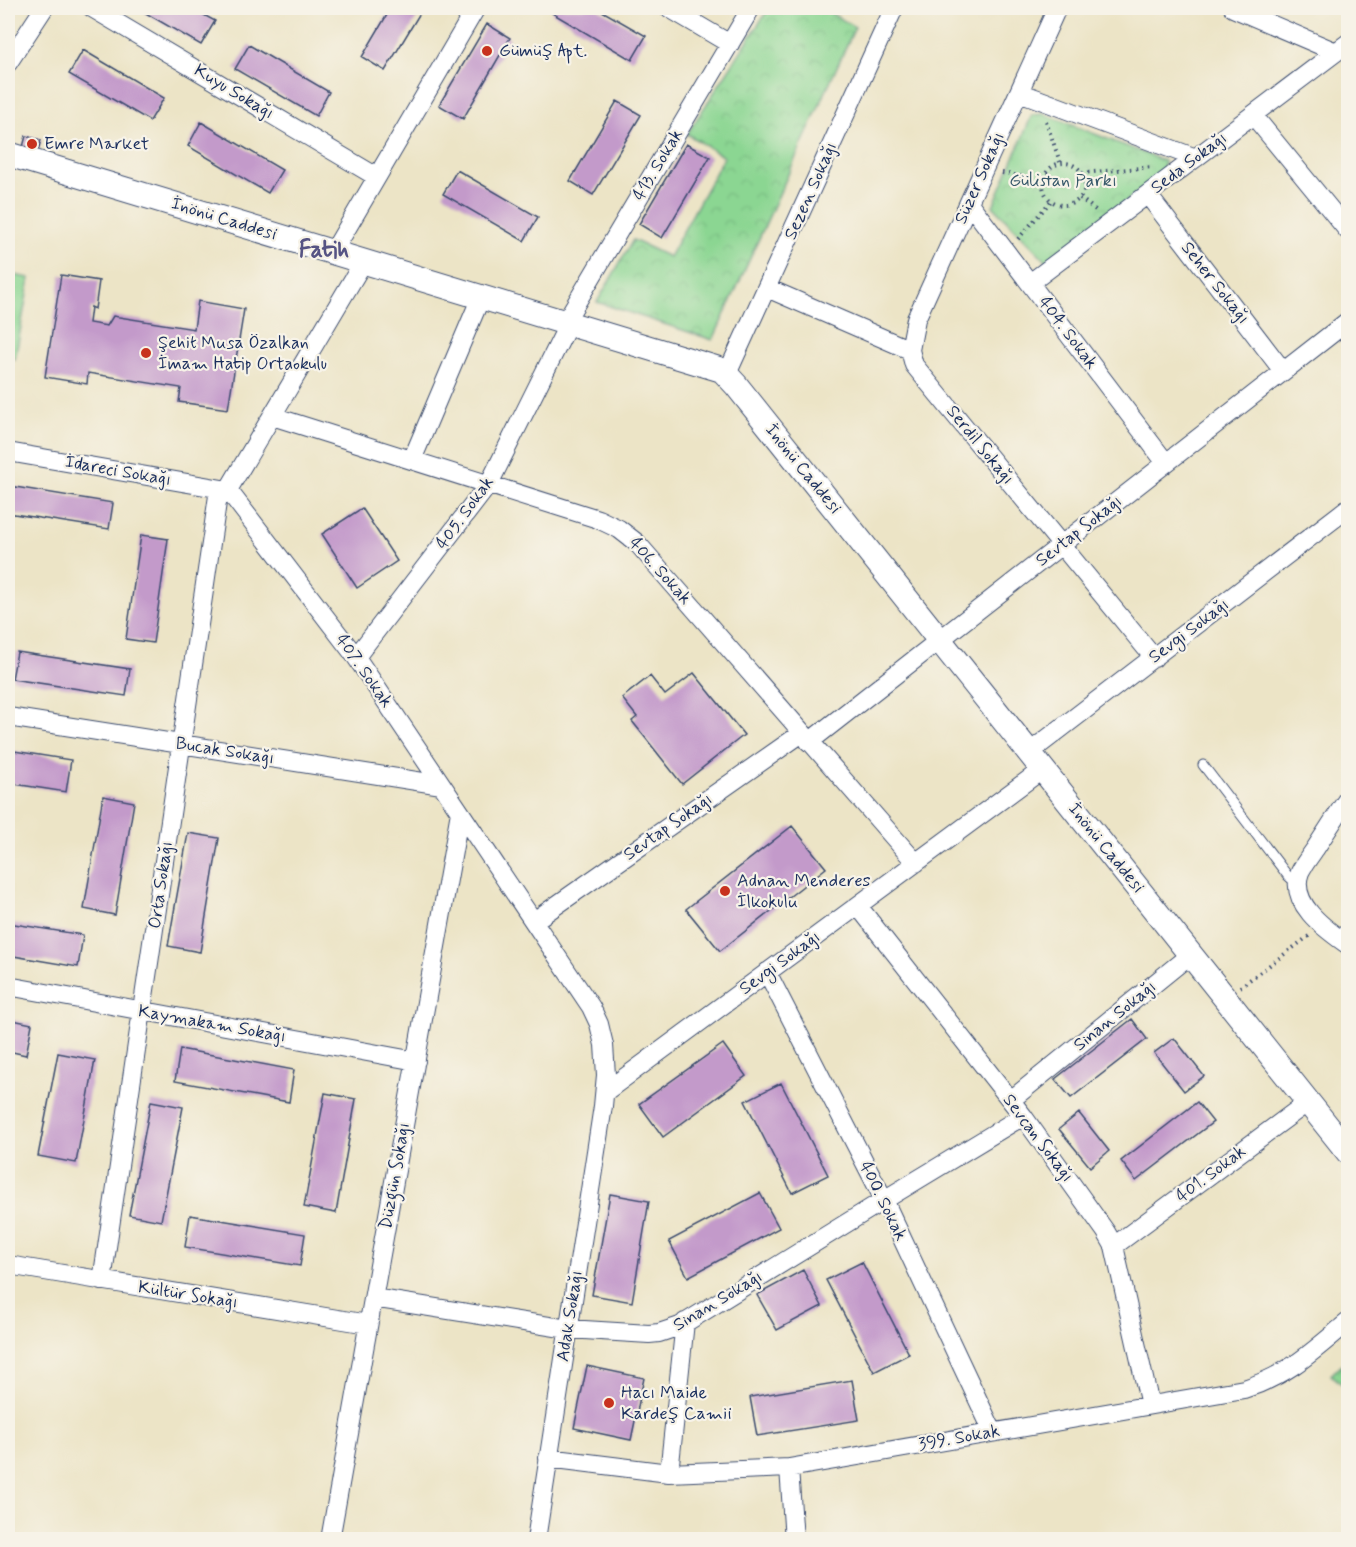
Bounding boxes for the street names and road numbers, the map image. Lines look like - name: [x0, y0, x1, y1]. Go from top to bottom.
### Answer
- street label: Kuyu Sokağı: [189, 59, 279, 125]
- street label: 413. Sokak: [627, 125, 689, 205]
- street label: Seda Sokağı: [1146, 126, 1232, 200]
- street label: Süzer Sokağı: [949, 128, 1011, 228]
- street label: Sezen Sokağı: [779, 138, 843, 244]
- street label: İnönü Caddesi: [168, 192, 280, 246]
- street label: Seher Sokağı: [1175, 237, 1255, 329]
- street label: 404. Sokak: [1033, 292, 1103, 374]
- street label: Serdil Sokağı: [941, 400, 1019, 490]
- street label: İnönü Caddesi: [759, 419, 847, 519]
- street label: İdareci Sokağı: [63, 450, 173, 492]
- street label: 405. Sokak: [430, 472, 500, 554]
- street label: Sevtap Sokağı: [1031, 490, 1127, 572]
- street label: 406. Sokak: [623, 532, 697, 610]
- street label: Sevgi Sokağı: [1144, 593, 1235, 670]
- street label: 407. Sokak: [330, 629, 398, 713]
- street label: Bucak Sokağı: [174, 731, 276, 771]
- street label: Sevtap Sokağı: [619, 787, 717, 867]
- street label: İnönü Caddesi: [1062, 798, 1150, 898]
- street label: Orta Sokağı: [143, 840, 179, 930]
- street label: Sevgi Sokağı: [735, 925, 826, 1001]
- street label: Sinan Sokağı: [1068, 975, 1162, 1057]
- street label: Kaymakam Sokağı: [136, 999, 288, 1049]
- street label: Sevcan Sokağı: [997, 1089, 1079, 1187]
- street label: Düzgün Sokağı: [374, 1121, 418, 1232]
- street label: 401. Sokak: [1171, 1140, 1251, 1208]
- street label: 400. Sokak: [853, 1157, 913, 1245]
- street label: Sinan Sokağı: [669, 1265, 767, 1337]
- street label: Adak Sokağı: [551, 1269, 589, 1363]
- street label: Kültür Sokağı: [137, 1275, 239, 1315]
- street label: 399. Sokak: [916, 1419, 1002, 1457]

